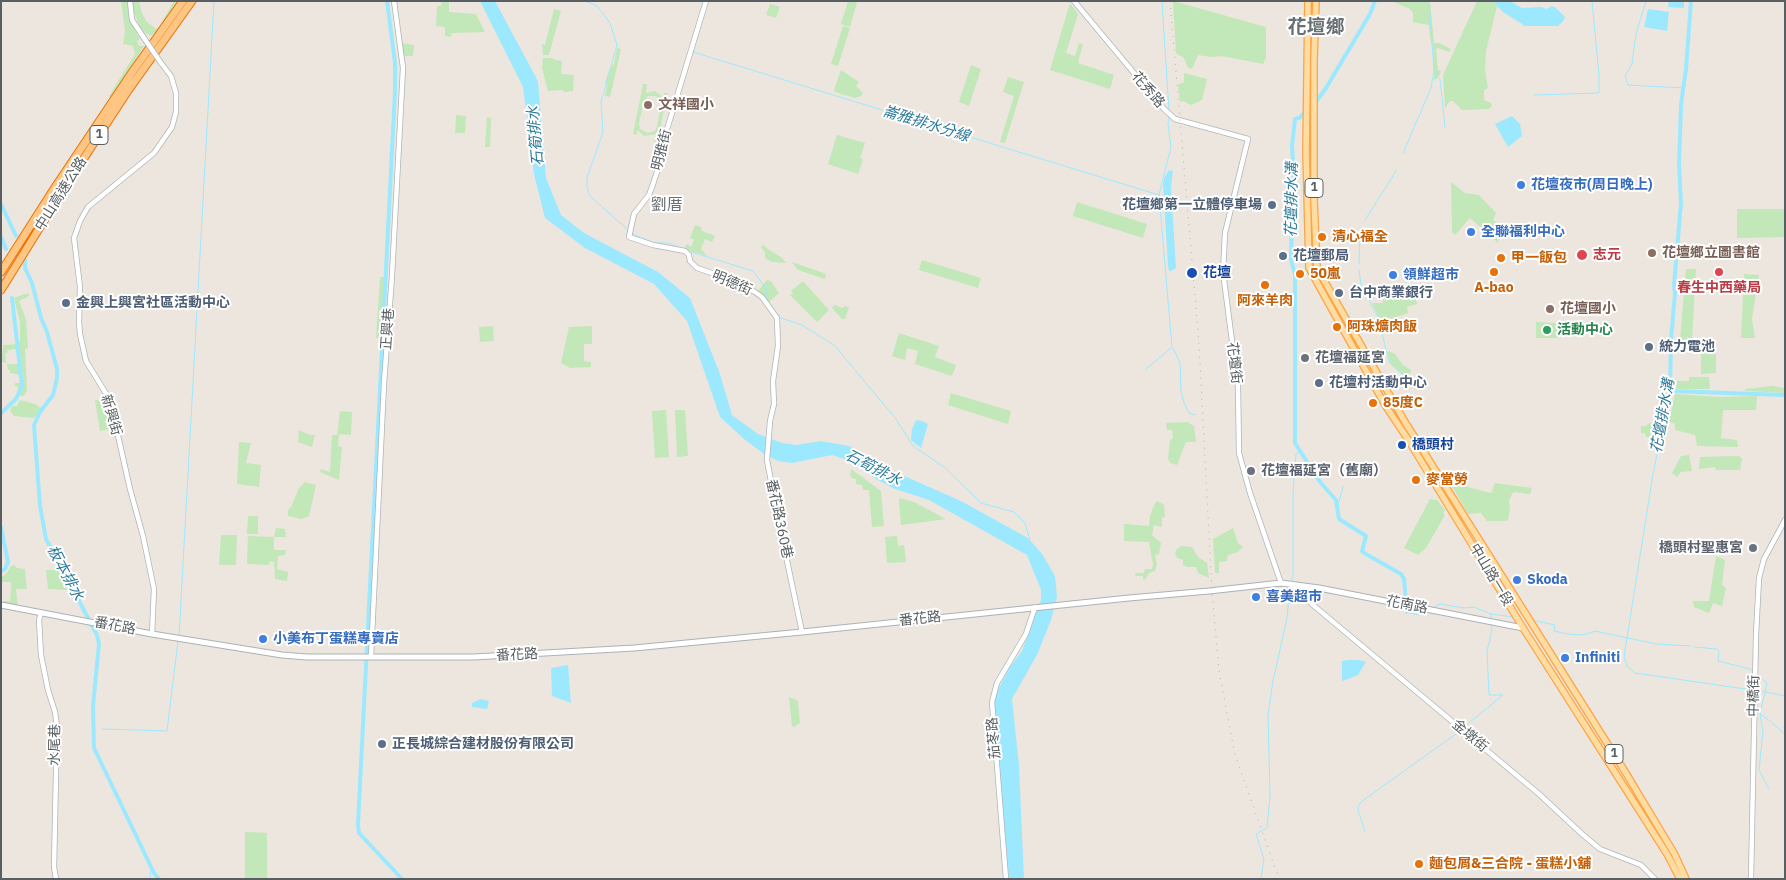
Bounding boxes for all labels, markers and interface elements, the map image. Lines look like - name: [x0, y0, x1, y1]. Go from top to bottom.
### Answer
- district label: 花壇鄉: [1288, 17, 1344, 39]
- street label: 花秀路: [1128, 69, 1168, 111]
- place label: 文祥國小: [658, 97, 714, 113]
- marker: 文祥國小: [642, 99, 654, 111]
- water label: 崙雅排水分線: [880, 102, 972, 146]
- water label: 石筍排水: [524, 105, 548, 167]
- road number: 1: [90, 126, 108, 144]
- street label: 明雅街: [649, 128, 675, 172]
- street label: 中山高速公路: [32, 154, 90, 234]
- water label: 花壇排水溝: [1282, 162, 1302, 238]
- place label: 花壇夜市(周日晚上): [1531, 177, 1652, 193]
- road number: 1: [1305, 178, 1323, 198]
- marker: 花壇夜市(周日晚上): [1515, 179, 1527, 191]
- district label: 劉厝: [651, 195, 683, 215]
- place label: 花壇鄉第一立體停車場: [1122, 197, 1262, 213]
- marker: 花壇鄉第一立體停車場: [1266, 199, 1278, 211]
- place label: 全聯福利中心: [1481, 224, 1565, 240]
- marker: 全聯福利中心: [1465, 226, 1477, 238]
- place label: 清心福全: [1332, 229, 1388, 245]
- marker: 清心福全: [1316, 231, 1328, 243]
- place label: 花壇鄉立圖書館: [1662, 245, 1760, 261]
- place label: 志元: [1593, 247, 1621, 263]
- marker: 花壇鄉立圖書館: [1646, 247, 1658, 259]
- place label: 花壇郵局: [1293, 248, 1349, 264]
- marker: 志元: [1575, 248, 1589, 262]
- marker: 花壇郵局: [1277, 250, 1289, 262]
- place label: 甲一飯包: [1511, 250, 1567, 266]
- marker: 甲一飯包: [1495, 252, 1507, 264]
- place label: 花壇: [1203, 265, 1231, 281]
- marker: 花壇: [1185, 266, 1199, 280]
- place label: 50嵐: [1310, 266, 1341, 282]
- marker: A-bao: [1488, 266, 1500, 278]
- marker: 春生中西藥局: [1713, 266, 1725, 278]
- street label: 明德街: [709, 267, 755, 299]
- place label: 領鮮超市: [1403, 267, 1459, 283]
- marker: 50嵐: [1294, 268, 1306, 280]
- marker: 領鮮超市: [1387, 269, 1399, 281]
- marker: 阿來羊肉: [1259, 279, 1271, 291]
- place label: A-bao: [1474, 280, 1514, 296]
- place label: 春生中西藥局: [1677, 280, 1761, 296]
- place label: 台中商業銀行: [1349, 285, 1433, 301]
- marker: 台中商業銀行: [1333, 287, 1345, 299]
- place label: 阿來羊肉: [1237, 293, 1293, 309]
- place label: 金興上興宮社區活動中心: [76, 295, 230, 311]
- marker: 金興上興宮社區活動中心: [60, 297, 72, 309]
- place label: 花壇國小: [1560, 301, 1616, 317]
- marker: 花壇國小: [1544, 303, 1556, 315]
- street label: 正興巷: [378, 307, 398, 351]
- place label: 阿珠爌肉飯: [1347, 319, 1417, 335]
- marker: 阿珠爌肉飯: [1331, 321, 1343, 333]
- place label: 活動中心: [1557, 322, 1613, 338]
- marker: 活動中心: [1541, 324, 1553, 336]
- place label: 統力電池: [1659, 339, 1715, 355]
- street label: 花壇街: [1223, 341, 1245, 385]
- marker: 統力電池: [1643, 341, 1655, 353]
- place label: 花壇福延宮: [1315, 350, 1385, 366]
- marker: 花壇福延宮: [1299, 352, 1311, 364]
- place label: 花壇村活動中心: [1329, 375, 1427, 391]
- marker: 花壇村活動中心: [1313, 377, 1325, 389]
- water label: 花壇排水溝: [1648, 378, 1678, 454]
- street label: 新興街: [97, 392, 125, 438]
- place label: 85度C: [1383, 395, 1423, 411]
- marker: 85度C: [1367, 397, 1379, 409]
- place label: 橋頭村: [1412, 437, 1454, 453]
- marker: 橋頭村: [1396, 439, 1408, 451]
- water label: 石筍排水: [842, 446, 904, 490]
- place label: 花壇福延宮（舊廟）: [1261, 463, 1387, 479]
- marker: 花壇福延宮（舊廟）: [1245, 465, 1257, 477]
- place label: 麥當勞: [1426, 472, 1468, 488]
- marker: 麥當勞: [1410, 474, 1422, 486]
- street label: 番花路360巷: [762, 478, 796, 560]
- place label: 橋頭村聖惠宮: [1659, 540, 1743, 556]
- street label: 中山路一段: [1466, 541, 1516, 609]
- water label: 板本排水: [43, 542, 87, 604]
- marker: 橋頭村聖惠宮: [1747, 542, 1759, 554]
- place label: Skoda: [1527, 572, 1568, 588]
- marker: Skoda: [1511, 574, 1523, 586]
- place label: 喜美超市: [1266, 589, 1322, 605]
- marker: 喜美超市: [1250, 591, 1262, 603]
- street label: 花南路: [1385, 593, 1429, 617]
- street label: 番花路: [898, 608, 942, 630]
- street label: 番花路: [93, 614, 137, 638]
- place label: 小美布丁蛋糕專賣店: [273, 631, 399, 647]
- marker: 小美布丁蛋糕專賣店: [257, 633, 269, 645]
- street label: 番花路: [496, 646, 538, 664]
- place label: Infiniti: [1575, 650, 1620, 666]
- marker: Infiniti: [1559, 652, 1571, 664]
- street label: 中橋街: [1745, 675, 1763, 717]
- street label: 茄苳路: [984, 716, 1004, 760]
- street label: 金墩街: [1449, 716, 1491, 756]
- street label: 水尾巷: [46, 724, 64, 766]
- place label: 正長城綜合建材股份有限公司: [392, 736, 574, 752]
- marker: 正長城綜合建材股份有限公司: [376, 738, 388, 750]
- road number: 1: [1605, 744, 1623, 764]
- place label: 麵包屑&三合院 - 蛋糕小舖: [1429, 856, 1591, 872]
- marker: 麵包屑&三合院 - 蛋糕小舖: [1413, 858, 1425, 870]

